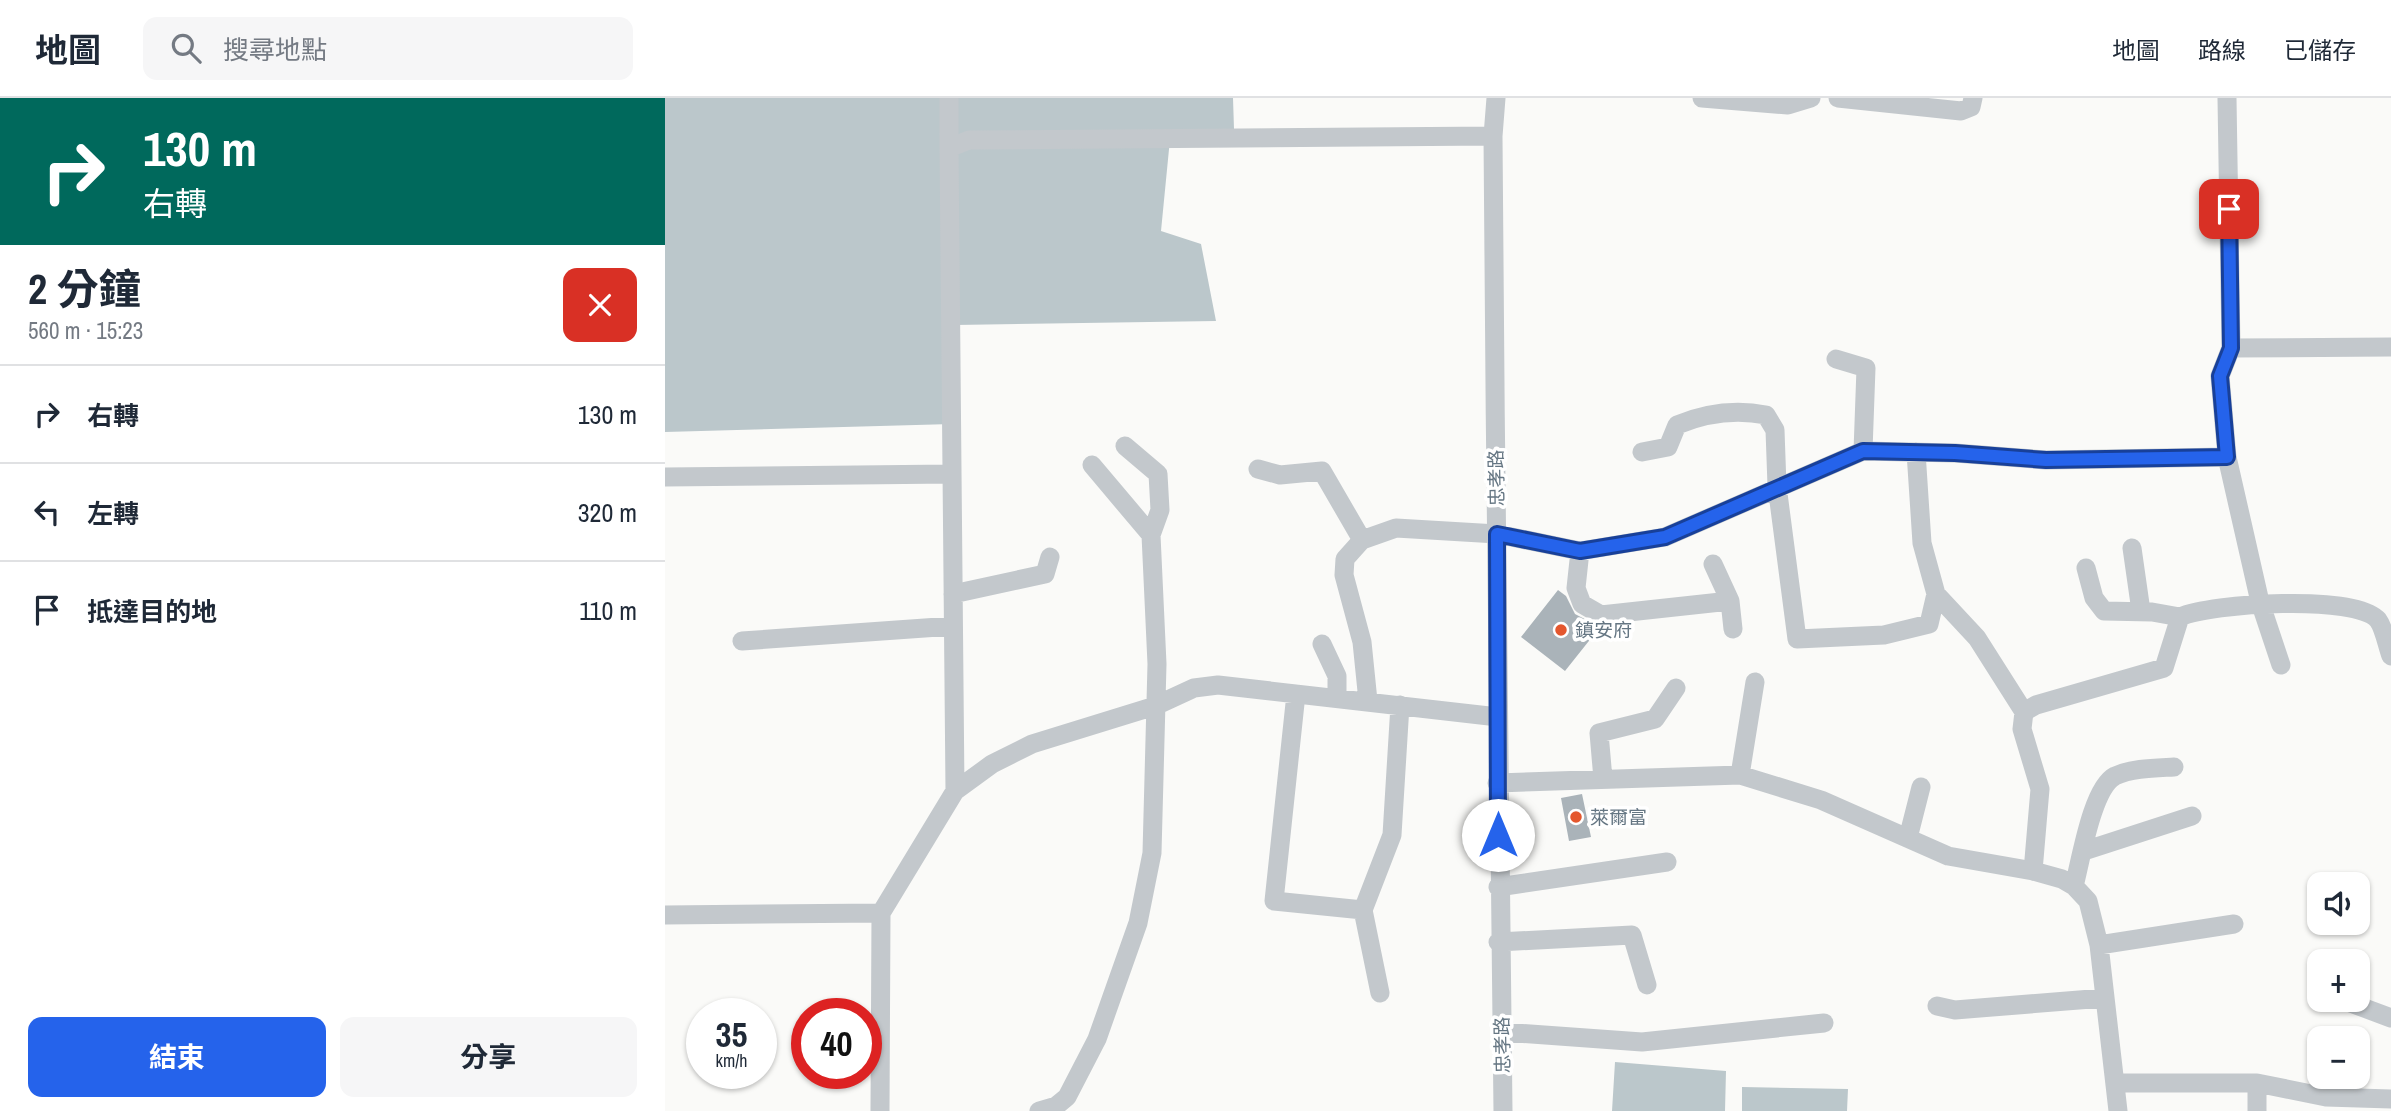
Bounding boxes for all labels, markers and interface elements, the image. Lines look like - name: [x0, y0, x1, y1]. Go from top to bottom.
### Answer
- search box: [143, 17, 633, 80]
- text: 地圖: [35, 28, 101, 72]
- icon: search: [167, 29, 205, 67]
- text: 搜尋地點: [223, 32, 327, 67]
- text: 地圖: [2112, 34, 2160, 66]
- text: 路線: [2198, 34, 2246, 66]
- text: 已儲存: [2284, 34, 2356, 66]
- text: 130 m: [143, 115, 257, 181]
- icon: right: [28, 126, 119, 217]
- pin: [2199, 179, 2259, 239]
- text: 右轉: [143, 182, 207, 225]
- icon: arrive: [2210, 190, 2248, 228]
- text: 2 分鐘: [28, 261, 141, 317]
- button: close: [563, 268, 637, 342]
- text: 560 m · 15:23: [28, 315, 143, 346]
- icon: right: [28, 395, 66, 433]
- text: 130 m: [578, 397, 637, 432]
- text: 右轉: [87, 398, 139, 433]
- street label: 忠孝路: [1483, 449, 1509, 507]
- icon: left: [28, 493, 66, 531]
- text: 320 m: [578, 495, 637, 530]
- text: 左轉: [87, 496, 139, 531]
- icon: arrive: [28, 591, 66, 629]
- text: 110 m: [579, 593, 637, 628]
- text: 抵達目的地: [87, 594, 217, 629]
- place label: 鎮安府: [1575, 617, 1632, 643]
- marker: 鎮安府: [1553, 622, 1569, 638]
- position arrow: [1461, 798, 1535, 872]
- place label: 萊爾富: [1590, 804, 1647, 830]
- marker: 萊爾富: [1568, 809, 1584, 825]
- map controls: [2307, 872, 2370, 1089]
- button: sound: [2307, 872, 2370, 935]
- button: +: [2307, 949, 2370, 1012]
- speed limit sign: 40: [791, 998, 882, 1089]
- text: 35: [716, 1011, 747, 1058]
- street label: 忠孝路: [1489, 1016, 1515, 1074]
- button: 結束: [28, 1017, 326, 1097]
- button: 分享: [340, 1017, 637, 1097]
- button: −: [2307, 1026, 2370, 1089]
- text: km/h: [716, 1048, 748, 1073]

